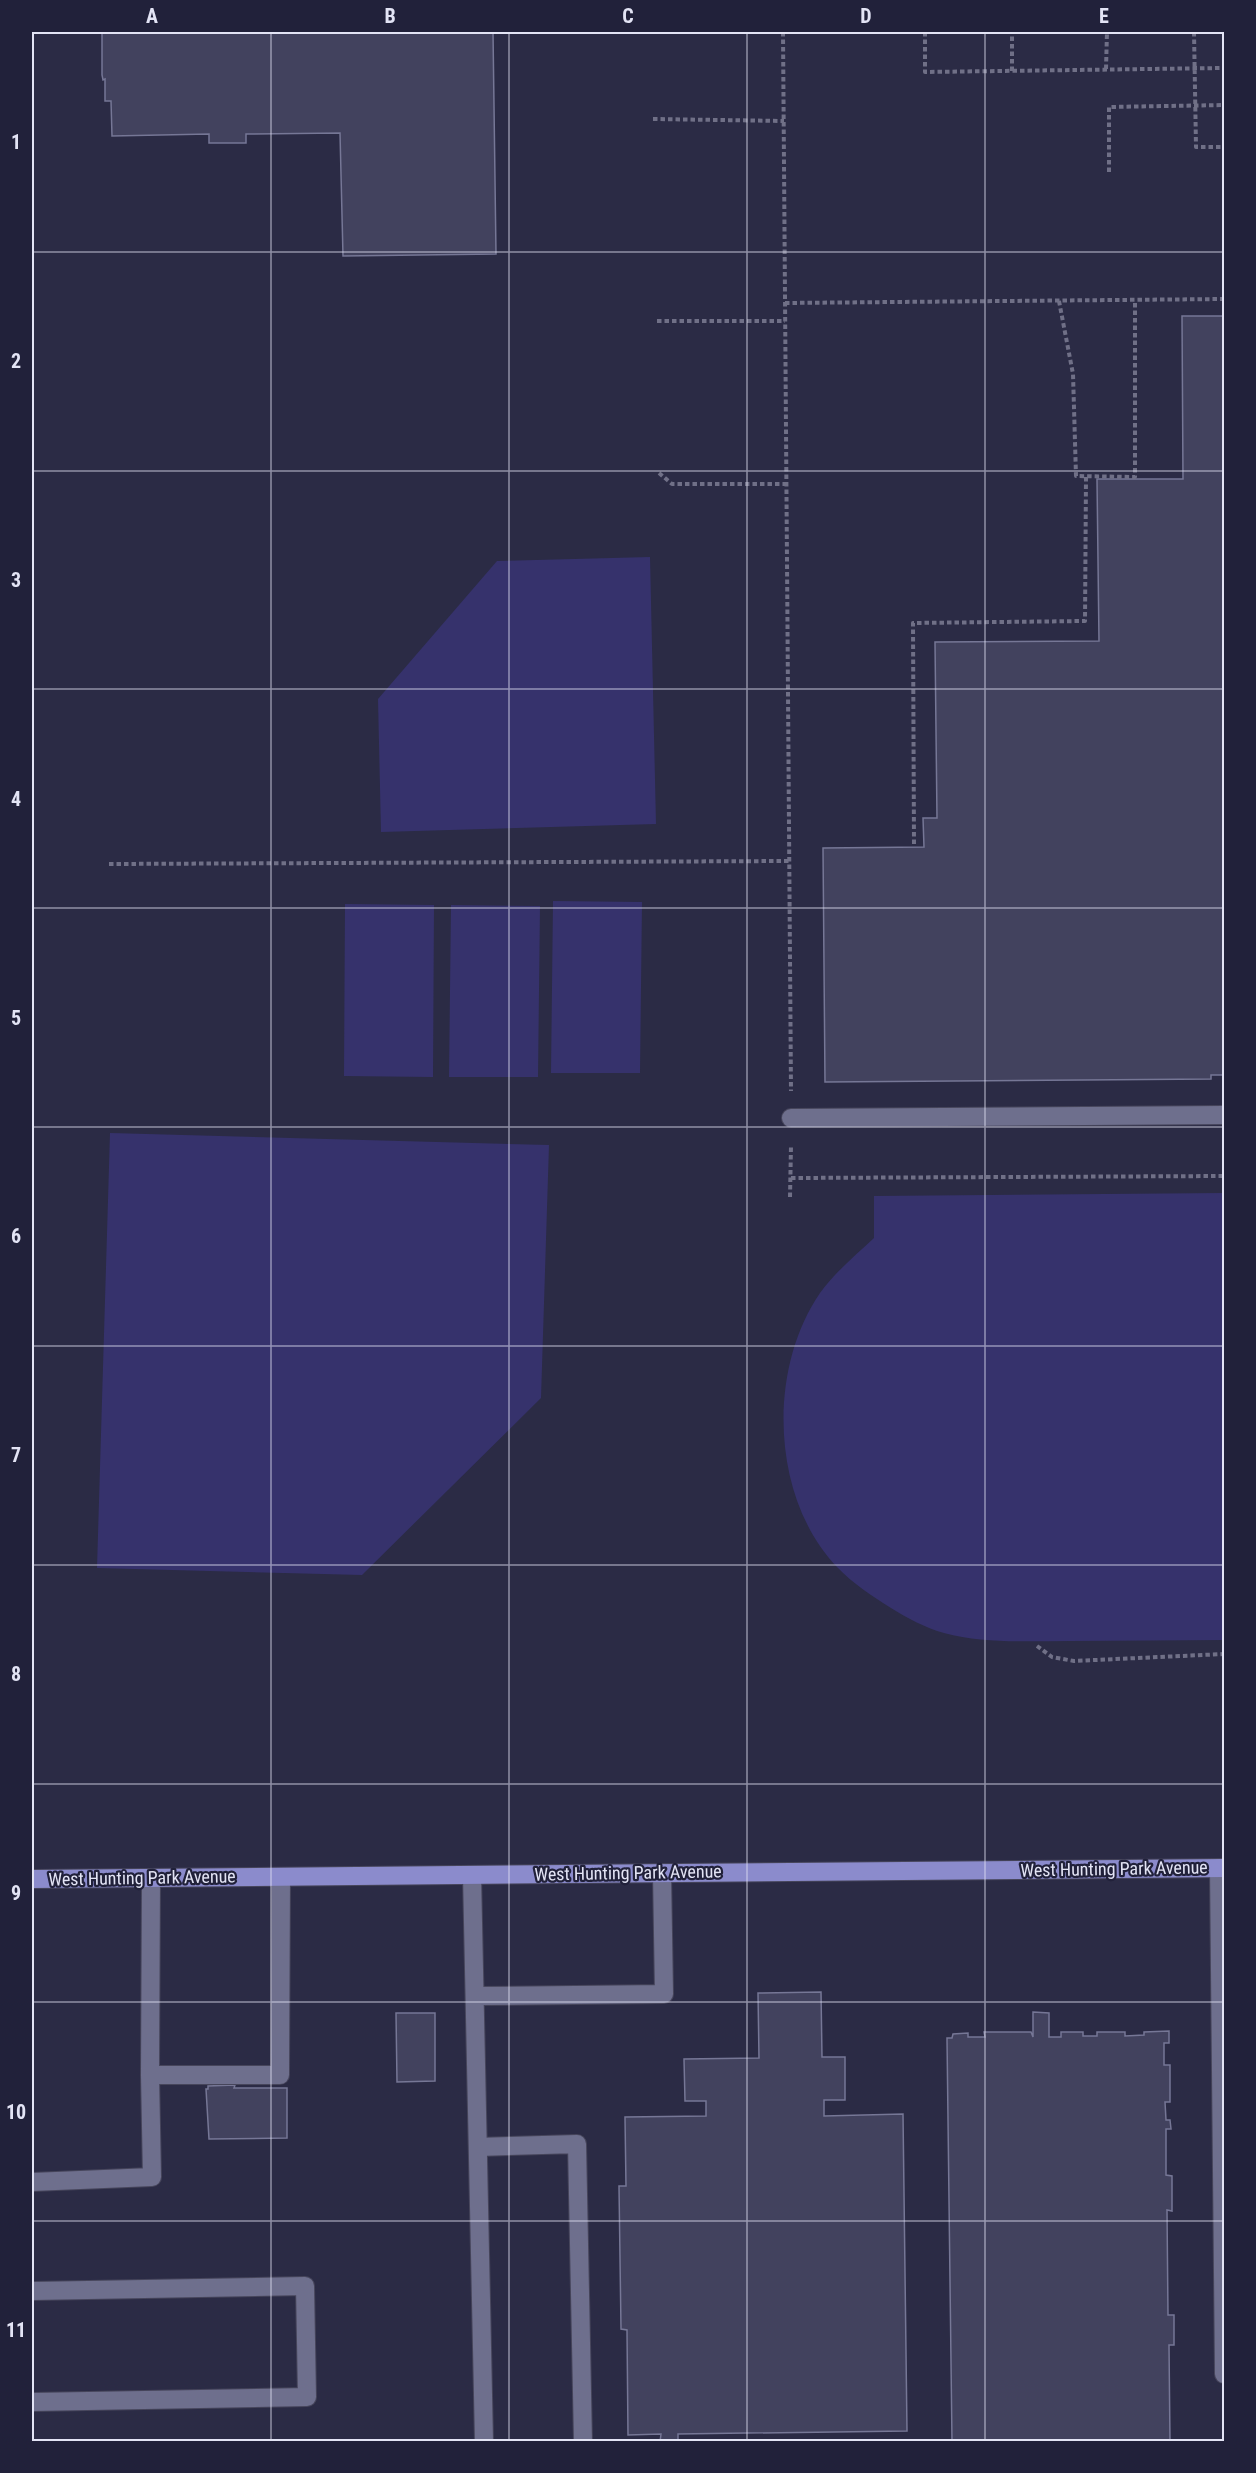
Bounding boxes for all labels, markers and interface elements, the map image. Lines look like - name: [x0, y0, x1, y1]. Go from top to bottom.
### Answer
- text: A: [146, 4, 158, 28]
- text: B: [384, 4, 396, 28]
- text: C: [622, 4, 634, 28]
- text: D: [860, 4, 872, 28]
- text: E: [1099, 4, 1109, 28]
- text: 1: [11, 130, 21, 154]
- text: 2: [11, 349, 21, 373]
- text: 3: [11, 568, 21, 592]
- text: 4: [11, 787, 21, 811]
- text: 5: [11, 1006, 21, 1030]
- text: 6: [11, 1224, 21, 1248]
- text: 7: [11, 1443, 21, 1467]
- text: 8: [11, 1662, 21, 1686]
- street label: West Hunting Park Avenue: [1020, 1856, 1208, 1881]
- street label: West Hunting Park Avenue: [534, 1860, 722, 1885]
- street label: West Hunting Park Avenue: [48, 1865, 236, 1890]
- text: 9: [11, 1881, 21, 1905]
- text: 10: [6, 2100, 26, 2124]
- text: 11: [6, 2318, 26, 2342]

